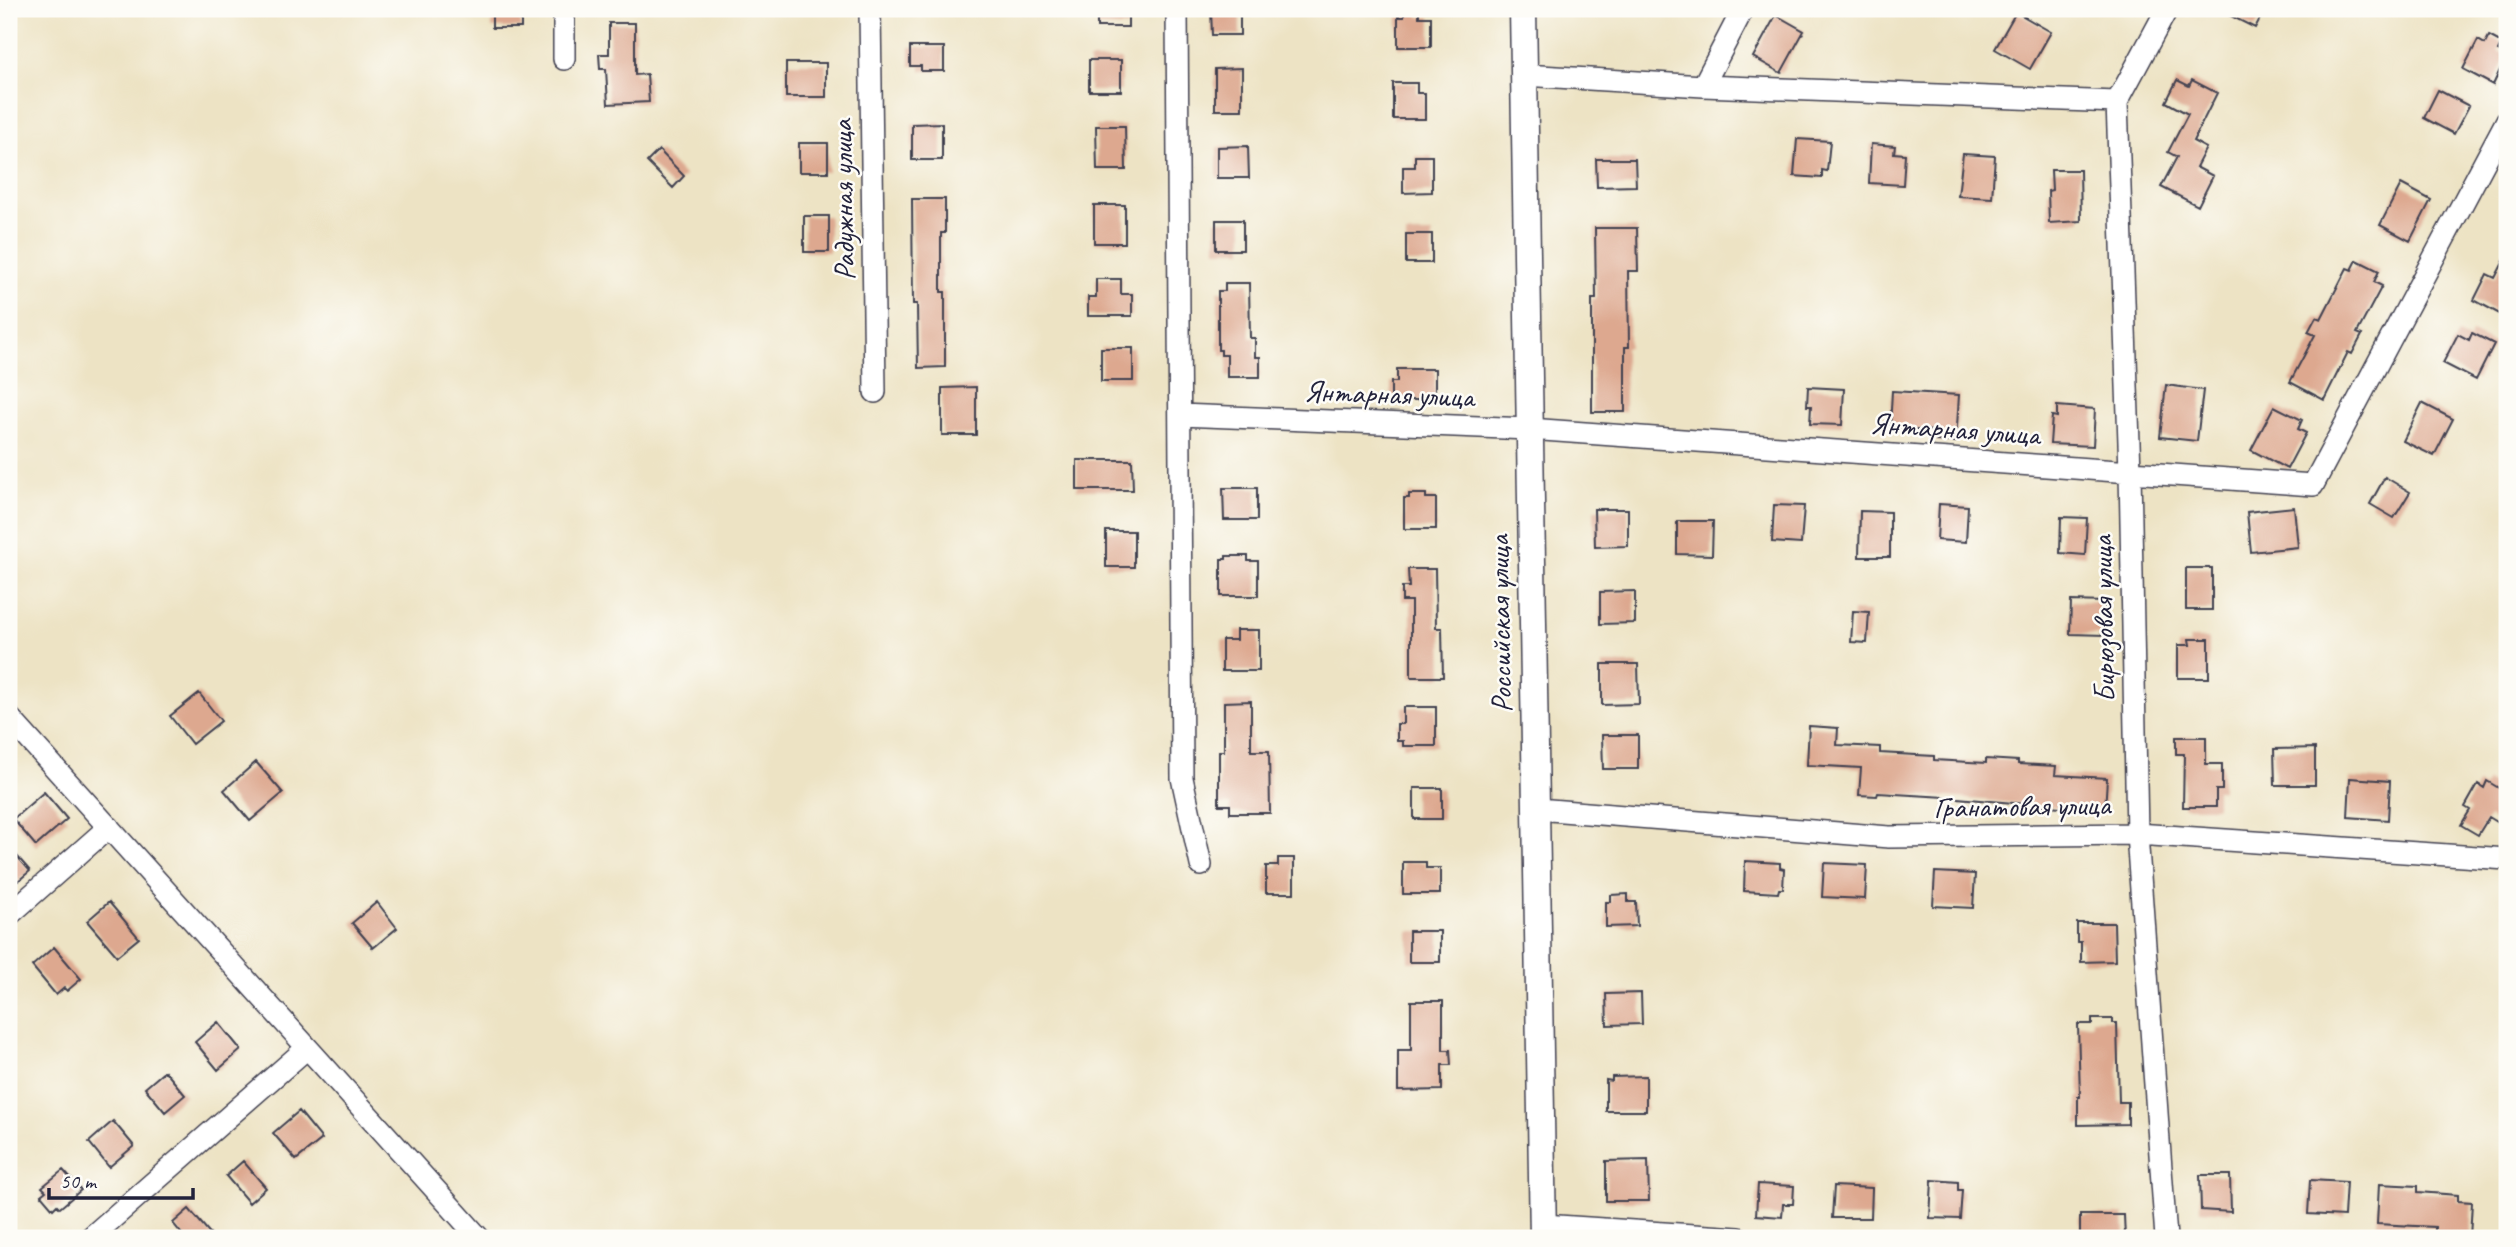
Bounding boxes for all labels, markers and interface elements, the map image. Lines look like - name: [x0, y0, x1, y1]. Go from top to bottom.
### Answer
- street label: Радужная улица: [823, 117, 863, 281]
- street label: Янтарная улица: [1303, 372, 1477, 416]
- street label: Янтарная улица: [1869, 404, 2044, 454]
- street label: Российская улица: [1479, 533, 1521, 713]
- street label: Бирюзовая улица: [2083, 533, 2123, 703]
- street label: Гранатовая улица: [1933, 785, 2113, 827]
- scale bar: [49, 1156, 192, 1200]
- text: 50 m: [60, 1168, 98, 1194]

